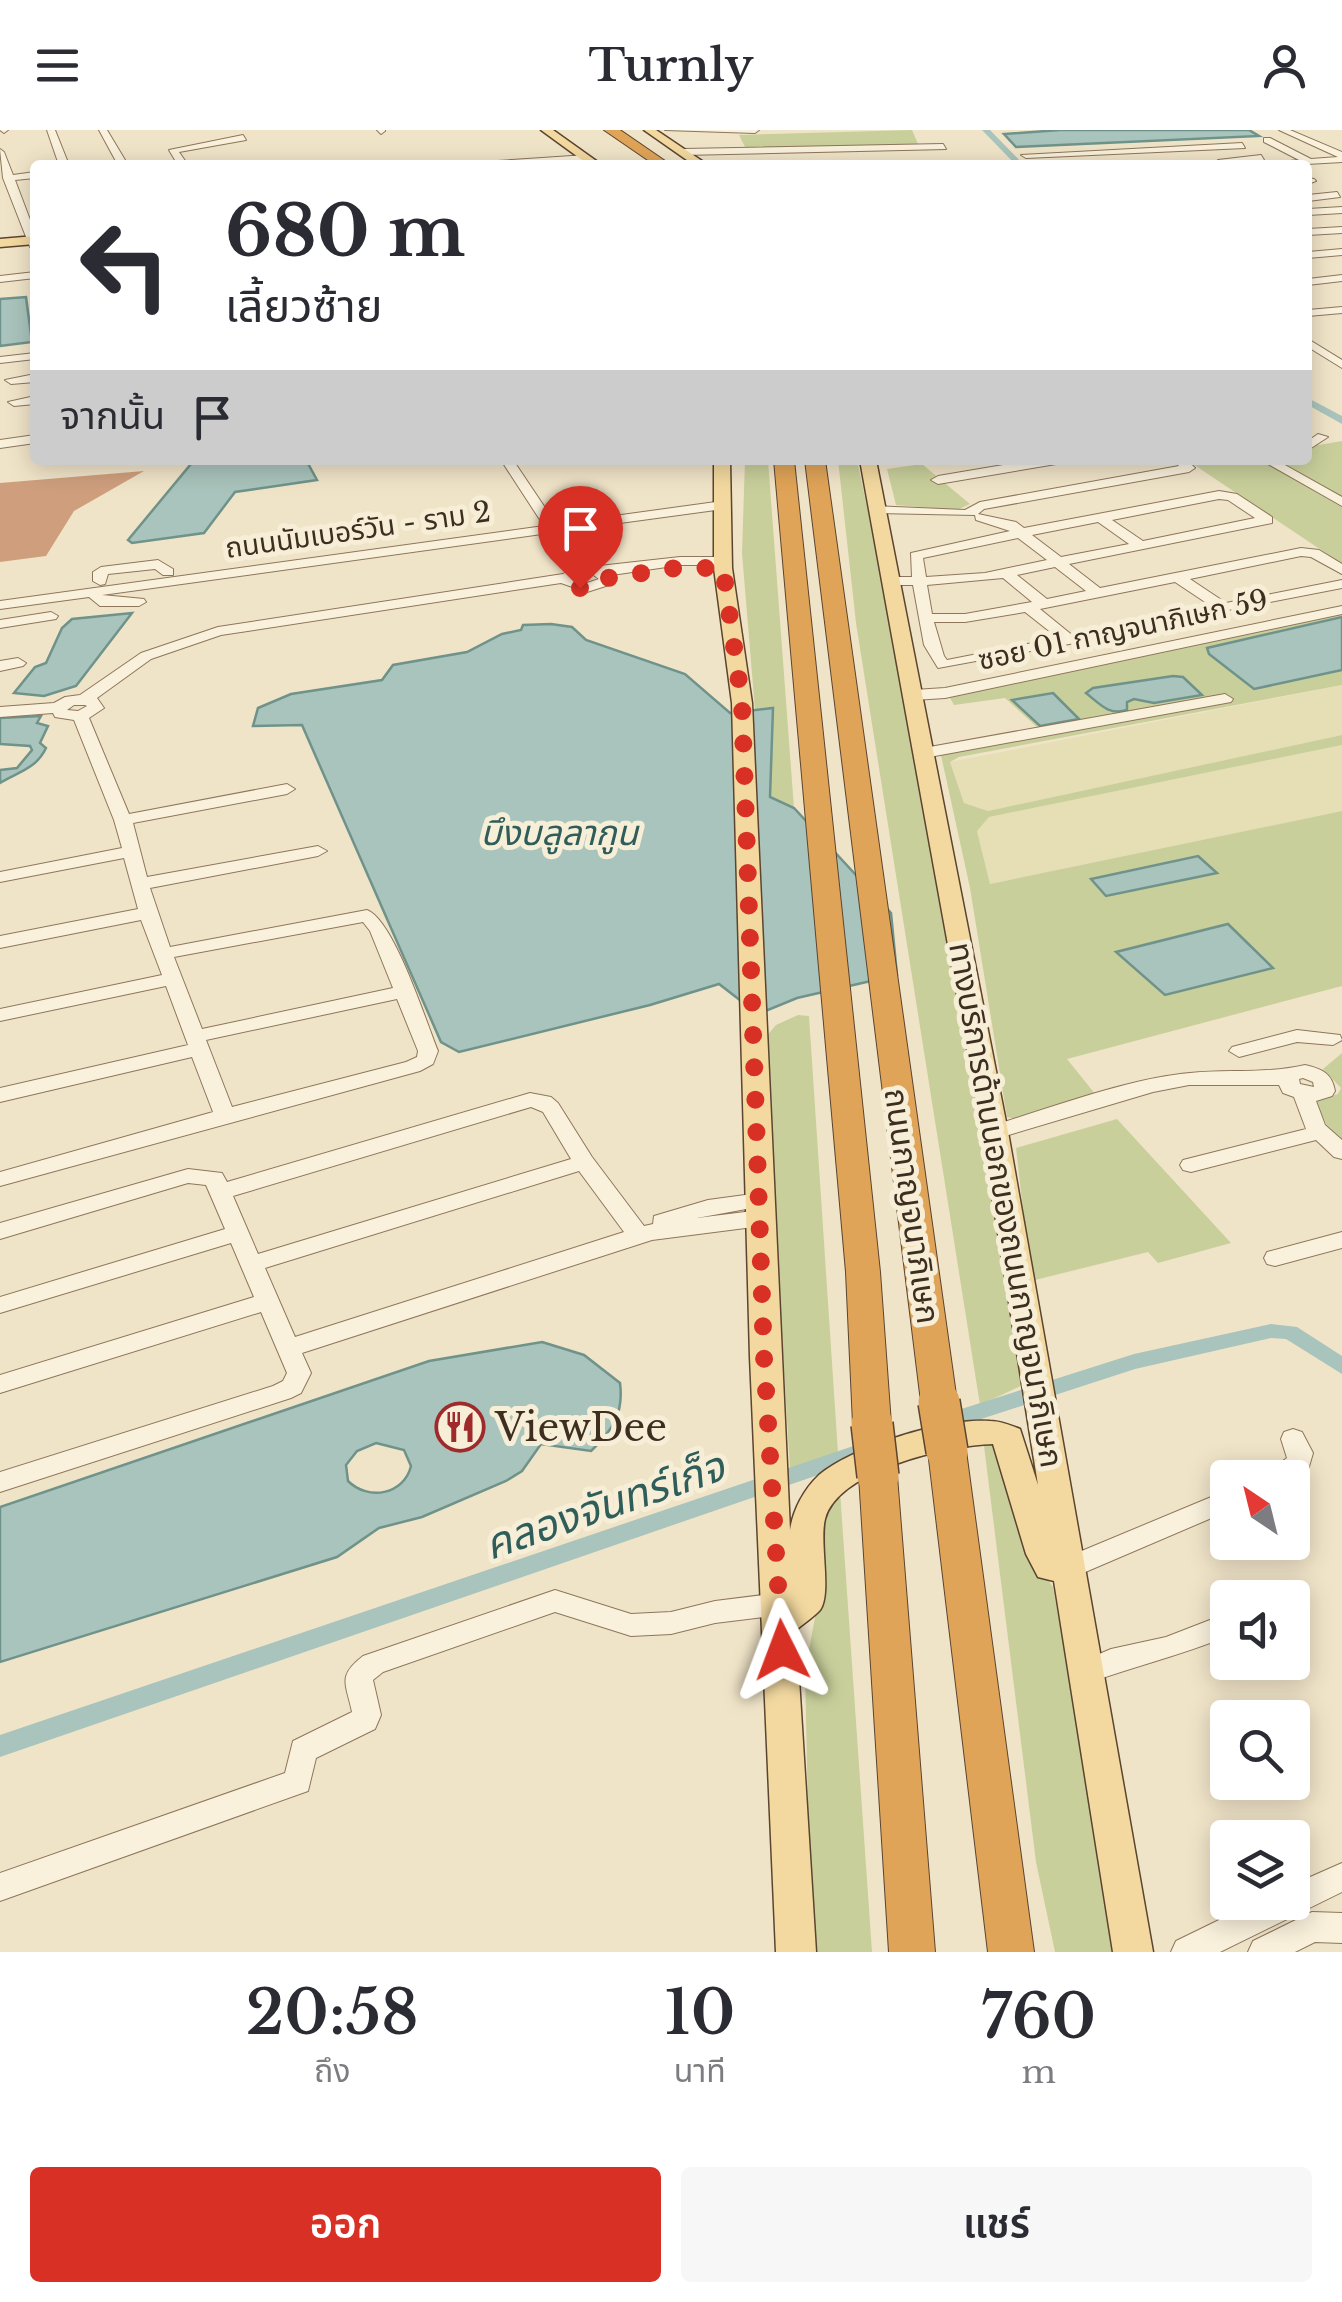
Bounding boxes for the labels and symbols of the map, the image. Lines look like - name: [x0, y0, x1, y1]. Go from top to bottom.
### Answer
- pin: [538, 486, 623, 589]
- street label: ถนนนัมเบอร์วัน - ราม 2: [223, 494, 493, 566]
- street label: ซอย 01 กาญจนาภิเษก 59: [975, 582, 1271, 678]
- water label: บึงบลูลากูน: [480, 811, 640, 855]
- street label: ทางบริการด้านนอกของถนนกาญจนาภิเษก: [940, 939, 1072, 1471]
- street label: ถนนกาญจนาภิเษก: [876, 1086, 948, 1326]
- restaurant icon: ViewDee: [434, 1401, 486, 1453]
- place label: ViewDee: [494, 1404, 667, 1451]
- water label: คลองจันทร์เก็จ: [477, 1439, 732, 1570]
- north arrow: [1210, 1460, 1310, 1560]
- position arrow: [730, 1598, 834, 1702]

